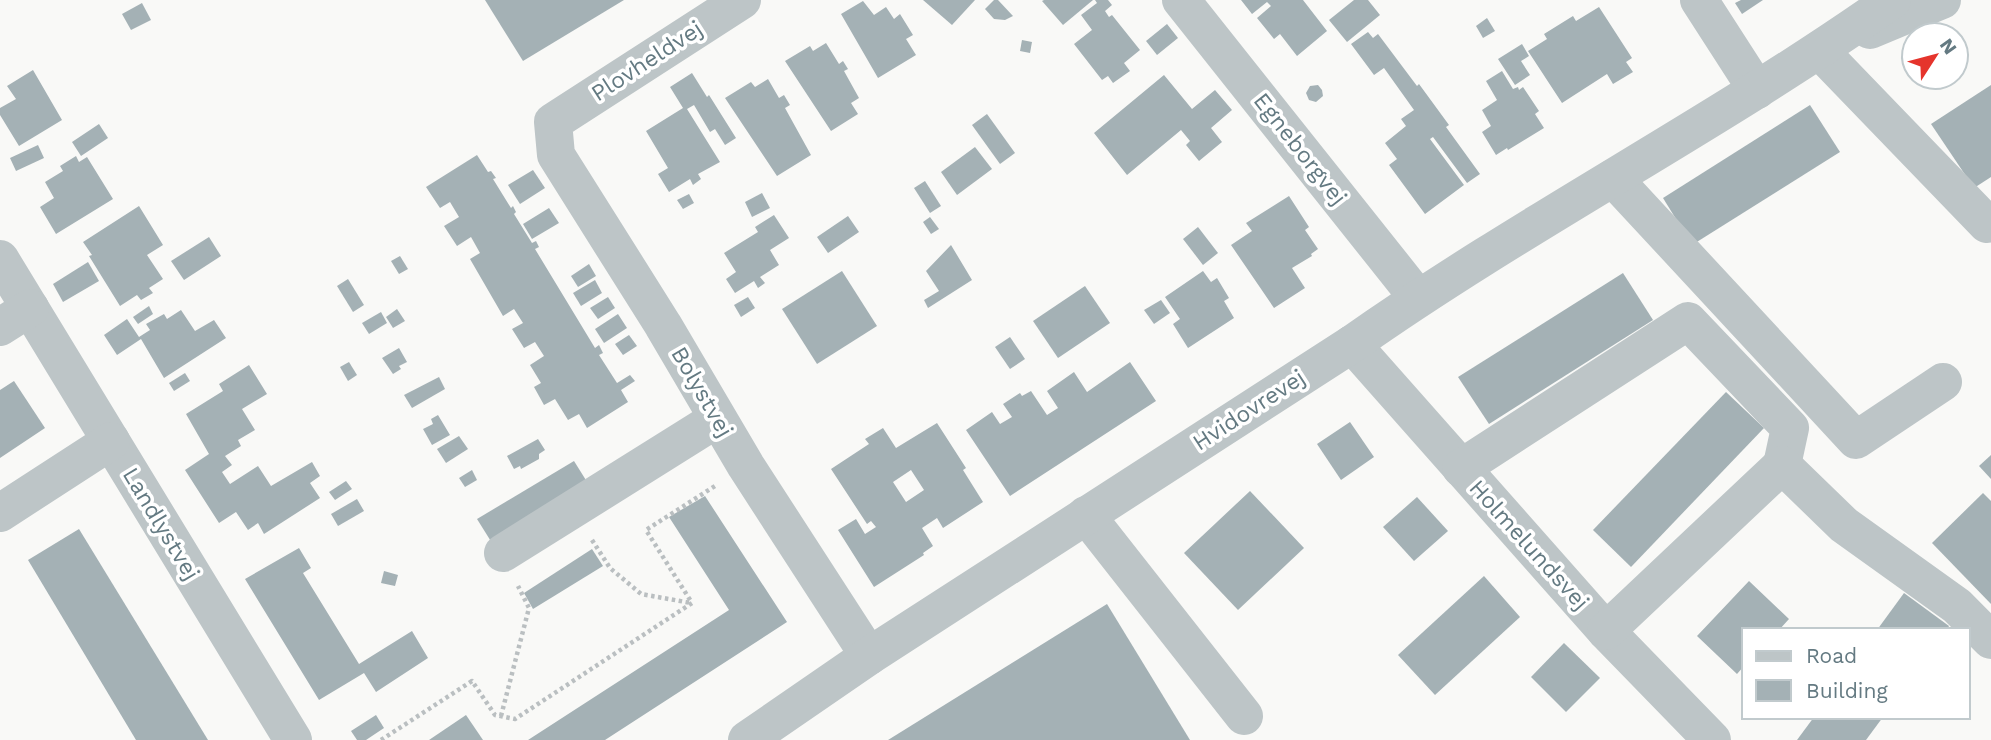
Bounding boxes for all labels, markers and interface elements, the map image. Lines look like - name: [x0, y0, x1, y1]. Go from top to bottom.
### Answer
- street label: Plovheldvej: [586, 15, 708, 107]
- north arrow: [1900, 21, 1970, 91]
- text: N: [1935, 34, 1962, 59]
- street label: Egneborgvej: [1248, 87, 1352, 211]
- street label: Bolystvej: [665, 342, 739, 442]
- street label: Hvidovrevej: [1188, 364, 1310, 456]
- street label: Landlystvej: [117, 463, 205, 585]
- street label: Holmelundsvej: [1463, 474, 1595, 616]
- legend: [1742, 628, 1970, 719]
- text: Road: [1806, 643, 1857, 668]
- text: Building: [1806, 678, 1888, 703]

